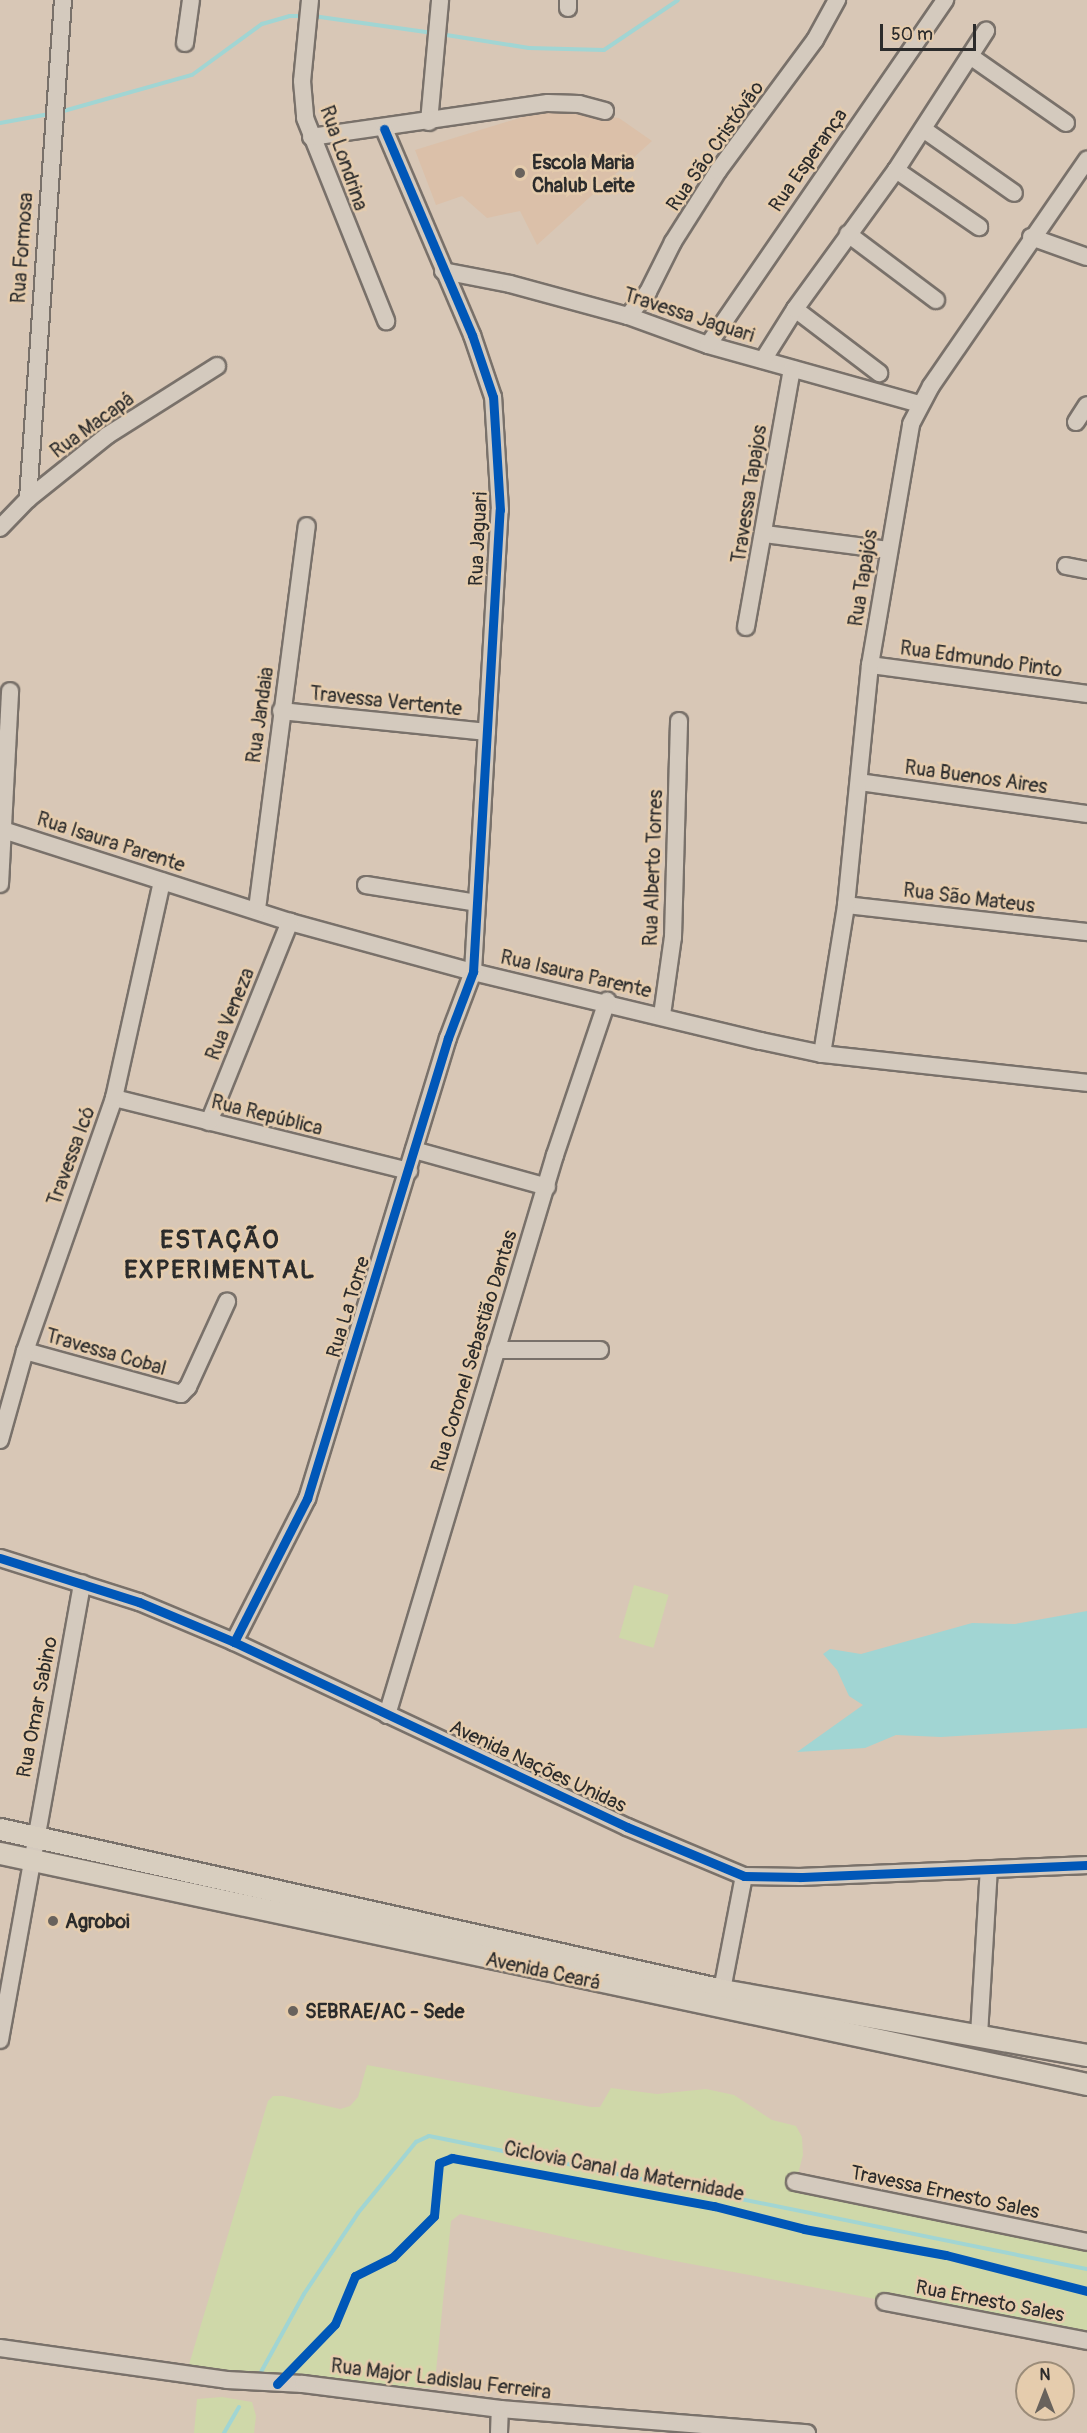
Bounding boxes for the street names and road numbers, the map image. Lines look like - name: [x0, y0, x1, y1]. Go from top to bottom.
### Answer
- street label: Rua São Cristóvão: [661, 76, 769, 216]
- street label: Rua Londrina: [315, 102, 373, 214]
- street label: Rua Esperança: [764, 104, 852, 216]
- street label: Rua Formosa: [6, 192, 38, 304]
- street label: Travessa Jaguari: [620, 283, 758, 347]
- street label: Rua Macapá: [46, 387, 138, 463]
- street label: Travessa Tapajos: [726, 423, 772, 565]
- street label: Rua Jaguari: [464, 491, 492, 587]
- street label: Rua Tapajós: [844, 528, 882, 628]
- street label: Rua Edmundo Pinto: [898, 636, 1064, 682]
- street label: Rua Jandaia: [241, 665, 279, 765]
- street label: Travessa Vertente: [309, 681, 463, 721]
- street label: Rua Buenos Aires: [903, 755, 1049, 799]
- street label: Rua Alberto Torres: [638, 789, 668, 947]
- street label: Rua Isaura Parente: [34, 807, 188, 877]
- street label: Rua São Mateus: [902, 878, 1036, 918]
- street label: Rua Isaura Parente: [498, 945, 654, 1003]
- street label: Rua Veneza: [201, 964, 259, 1064]
- street label: Rua República: [209, 1090, 325, 1140]
- street label: Travessa Icó: [42, 1103, 100, 1209]
- street label: Rua Coronel Sebastião Dantas: [426, 1227, 522, 1475]
- street label: Rua La Torre: [321, 1253, 375, 1361]
- street label: Travessa Cobal: [43, 1323, 169, 1381]
- street label: Rua Omar Sabino: [12, 1634, 62, 1780]
- street label: Avenida Nações Unidas: [446, 1715, 630, 1817]
- street label: Avenida Ceará: [484, 1947, 602, 1995]
- street label: Ciclovia Canal da Maternidade: [502, 2136, 746, 2206]
- street label: Travessa Ernesto Sales: [848, 2160, 1042, 2224]
- street label: Rua Ernesto Sales: [914, 2275, 1066, 2327]
- street label: Rua Major Ladislau Ferreira: [329, 2354, 553, 2404]

